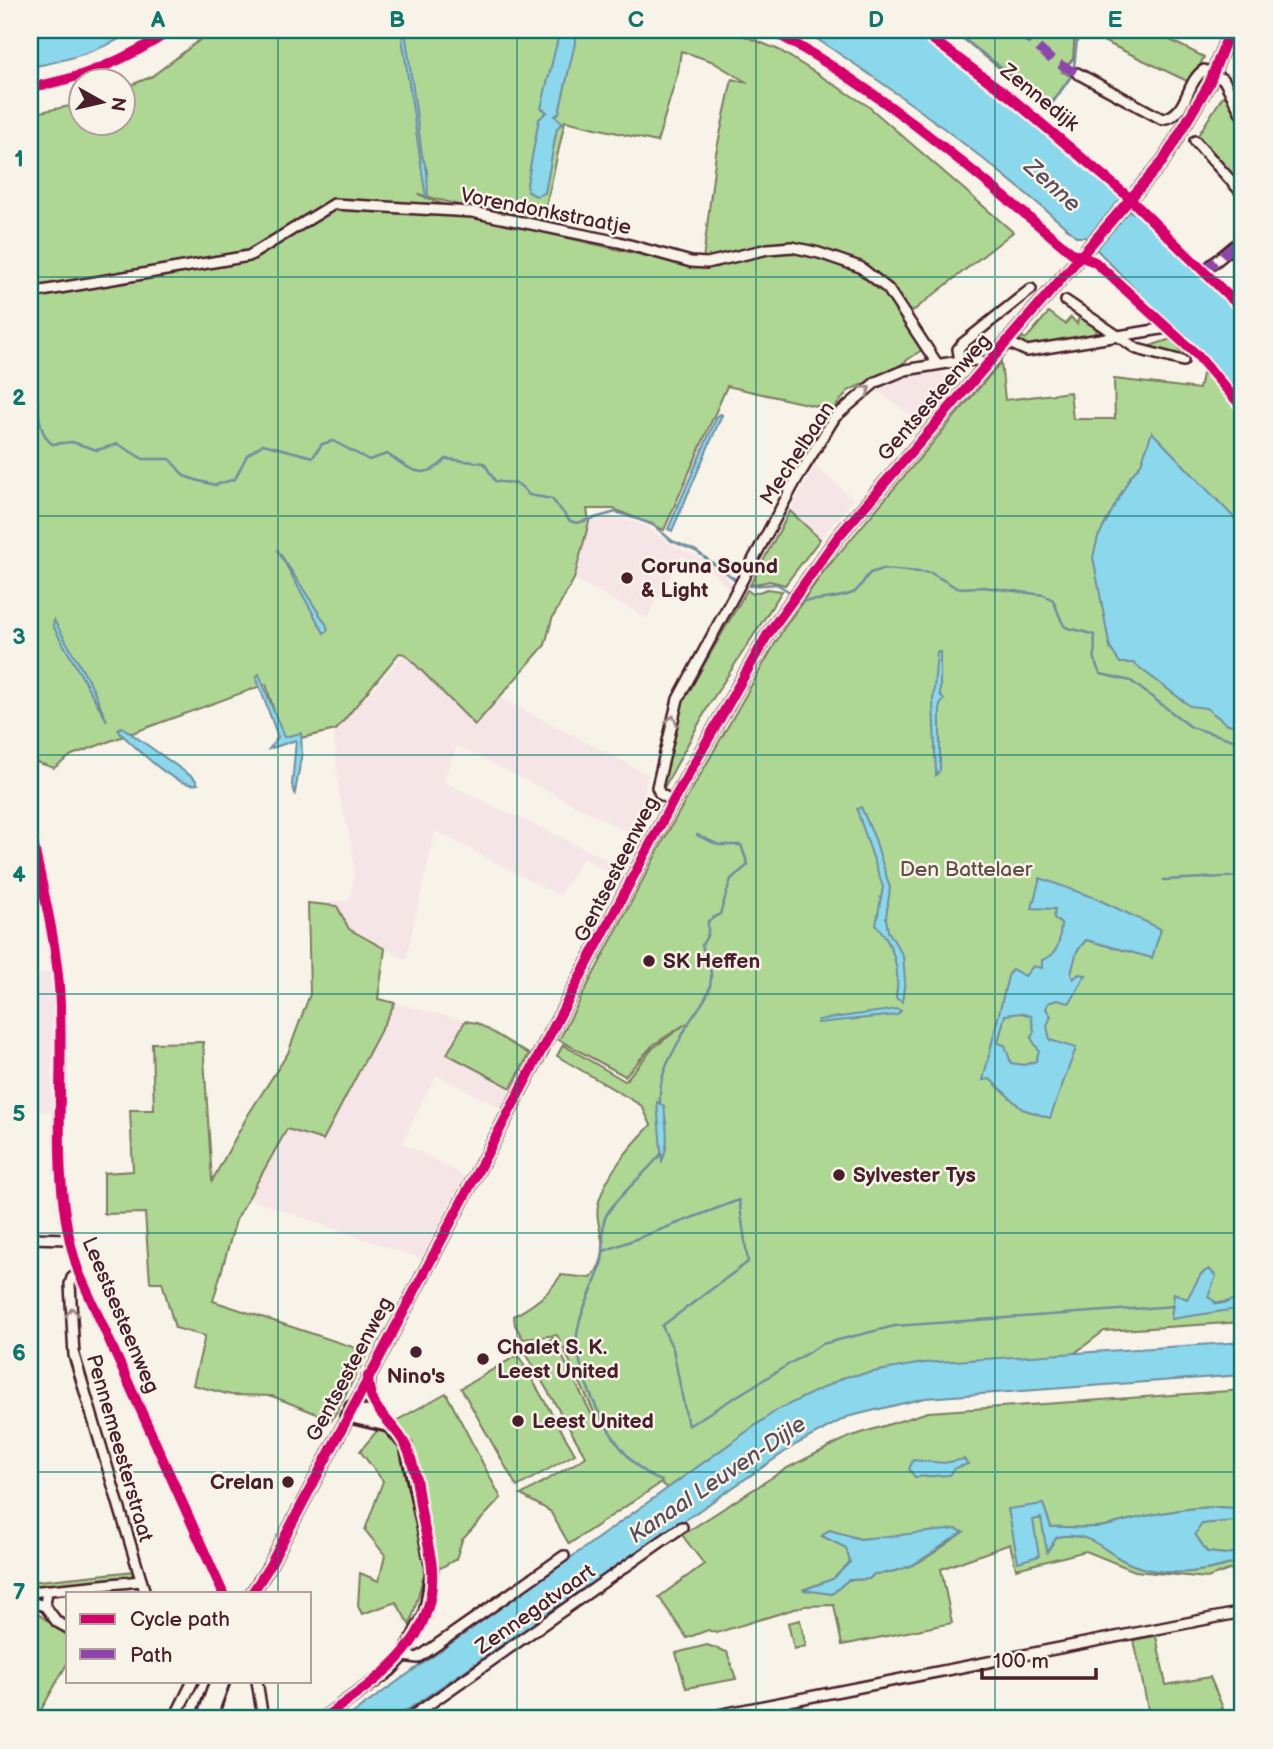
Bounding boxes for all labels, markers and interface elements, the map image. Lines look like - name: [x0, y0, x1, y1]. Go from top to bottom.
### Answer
- text: A: [150, 6, 166, 34]
- text: B: [389, 6, 405, 34]
- text: C: [628, 6, 644, 34]
- text: D: [868, 6, 884, 34]
- text: E: [1108, 6, 1123, 34]
- street label: Zennedijk: [995, 58, 1085, 137]
- north arrow: [66, 66, 136, 136]
- text: N: [105, 95, 130, 113]
- text: 1: [14, 145, 24, 173]
- water label: Zenne: [1018, 153, 1086, 218]
- street label: Vorendonkstraatje: [458, 183, 633, 240]
- street label: Gentsesteenweg: [872, 329, 996, 466]
- text: 2: [12, 384, 26, 412]
- one-way arrow: [858, 386, 870, 399]
- street label: Mechelbaan: [755, 397, 840, 510]
- place label: Coruna Sound & Light: [641, 554, 778, 603]
- marker: Coruna Sound & Light: [619, 570, 635, 586]
- text: 3: [12, 623, 26, 651]
- one-way arrow: [664, 714, 678, 726]
- street label: Gentsesteenweg: [569, 792, 664, 946]
- park label: Den Battelaer: [900, 857, 1033, 882]
- text: 4: [12, 861, 26, 889]
- place label: SK Heffen: [663, 949, 760, 974]
- marker: SK Heffen: [641, 953, 657, 969]
- text: 5: [12, 1100, 26, 1128]
- place label: Sylvester Tys: [853, 1163, 976, 1188]
- marker: Sylvester Tys: [831, 1167, 847, 1183]
- street label: Leestsesteenweg: [76, 1233, 165, 1397]
- street label: Gentsesteenweg: [301, 1293, 398, 1446]
- one-way arrow: [64, 1306, 79, 1317]
- place label: Chalet S. K. Leest United: [497, 1335, 619, 1384]
- text: 6: [12, 1339, 26, 1367]
- marker: Nino's: [408, 1344, 424, 1360]
- marker: Chalet S. K. Leest United: [475, 1351, 491, 1367]
- street label: Pennemeesterstraat: [81, 1352, 158, 1545]
- place label: Nino's: [387, 1364, 445, 1389]
- place label: Leest United: [532, 1409, 654, 1434]
- water label: Kanaal Leuven-Dijle: [624, 1410, 812, 1550]
- marker: Leest United: [510, 1413, 526, 1429]
- place label: Crelan: [210, 1470, 274, 1495]
- marker: Crelan: [280, 1474, 296, 1490]
- street label: Zennegatvaart: [470, 1559, 600, 1660]
- text: 7: [13, 1578, 26, 1606]
- legend: [66, 1592, 312, 1682]
- text: Cycle path: [130, 1607, 230, 1632]
- scale bar: [982, 1637, 1096, 1681]
- text: Path: [130, 1643, 172, 1668]
- text: 100 m: [993, 1649, 1049, 1674]

